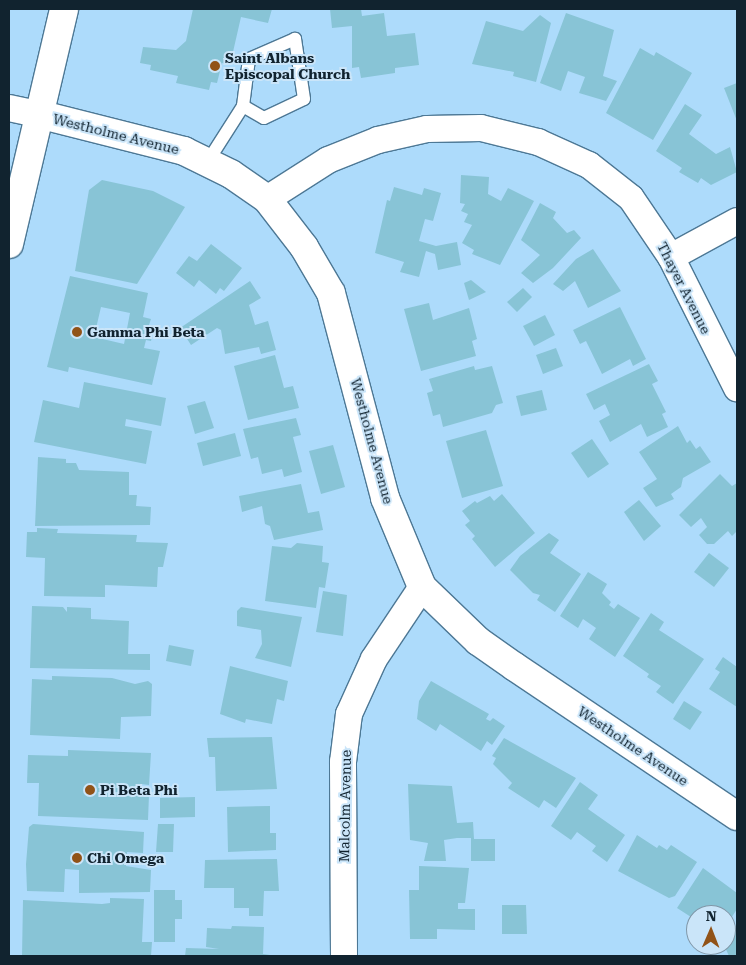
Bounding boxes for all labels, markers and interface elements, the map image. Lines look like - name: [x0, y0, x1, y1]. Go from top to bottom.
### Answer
- place label: Saint Albans Episcopal Church: [225, 50, 350, 82]
- marker: Saint Albans Episcopal Church: [209, 60, 221, 72]
- street label: Westholme Avenue: [51, 110, 181, 158]
- street label: Thayer Avenue: [654, 239, 714, 337]
- place label: Gamma Phi Beta: [87, 324, 205, 340]
- marker: Gamma Phi Beta: [71, 326, 83, 338]
- street label: Westholme Avenue: [347, 376, 397, 506]
- street label: Westholme Avenue: [575, 703, 691, 789]
- street label: Malcolm Avenue: [336, 750, 354, 862]
- place label: Pi Beta Phi: [100, 782, 178, 798]
- marker: Pi Beta Phi: [84, 784, 96, 796]
- place label: Chi Omega: [87, 850, 164, 866]
- marker: Chi Omega: [71, 852, 83, 864]
- north arrow: [686, 905, 736, 955]
- text: N: [706, 908, 717, 924]

